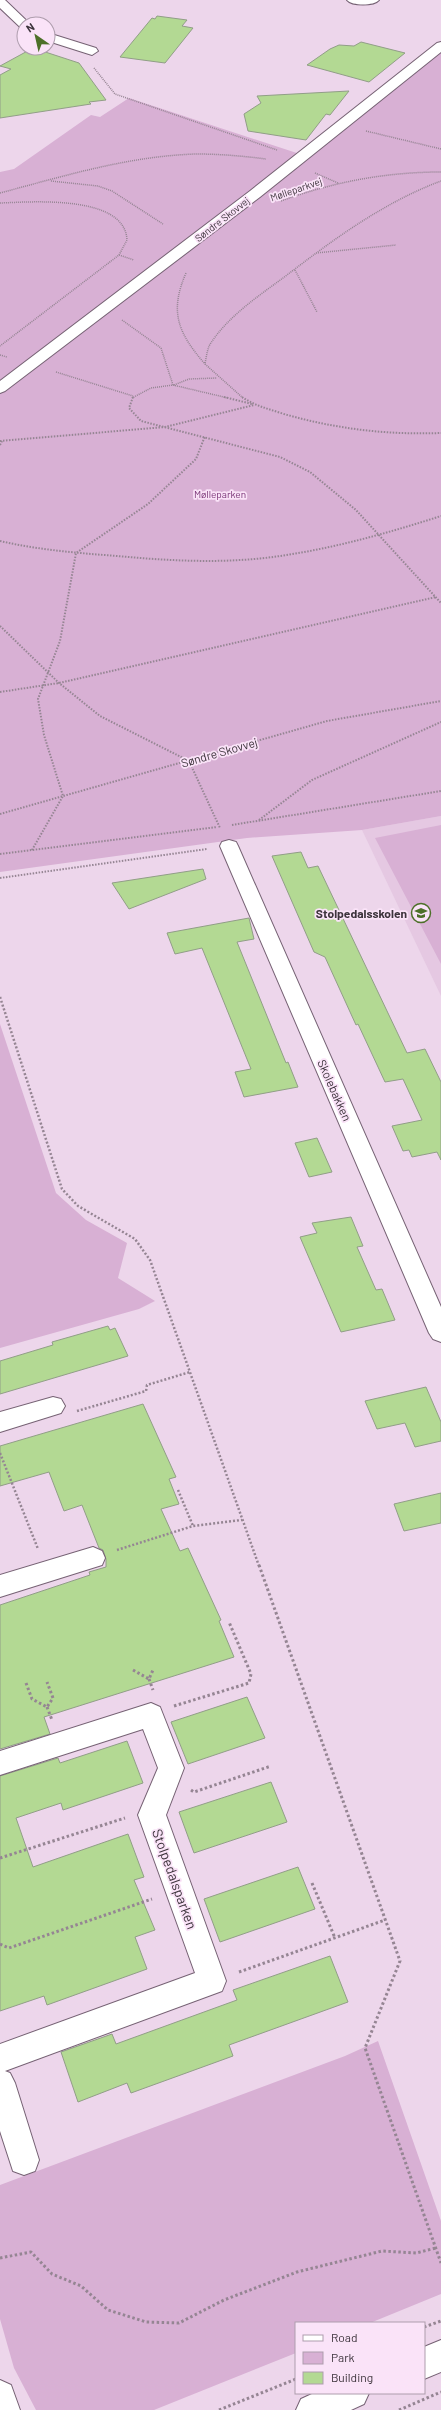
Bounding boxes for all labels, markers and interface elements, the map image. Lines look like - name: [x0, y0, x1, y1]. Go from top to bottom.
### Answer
- north arrow: [16, 16, 56, 56]
- text: N: [23, 20, 37, 35]
- street label: Mølleparkvej: [269, 175, 323, 203]
- street label: Søndre Skovvej: [192, 194, 252, 244]
- park label: Mølleparken: [194, 488, 246, 500]
- street label: Søndre Skovvej: [179, 734, 259, 770]
- school or university icon: Stolpedalsskolen: [410, 902, 432, 924]
- place label: Stolpedalsskolen: [316, 906, 407, 920]
- street label: Skolebakken: [315, 1057, 355, 1123]
- street label: Stolpedalsparken: [149, 1827, 201, 1931]
- legend: [295, 2322, 425, 2394]
- text: Road: [331, 2330, 358, 2344]
- text: Park: [331, 2350, 355, 2364]
- text: Building: [331, 2370, 373, 2384]

